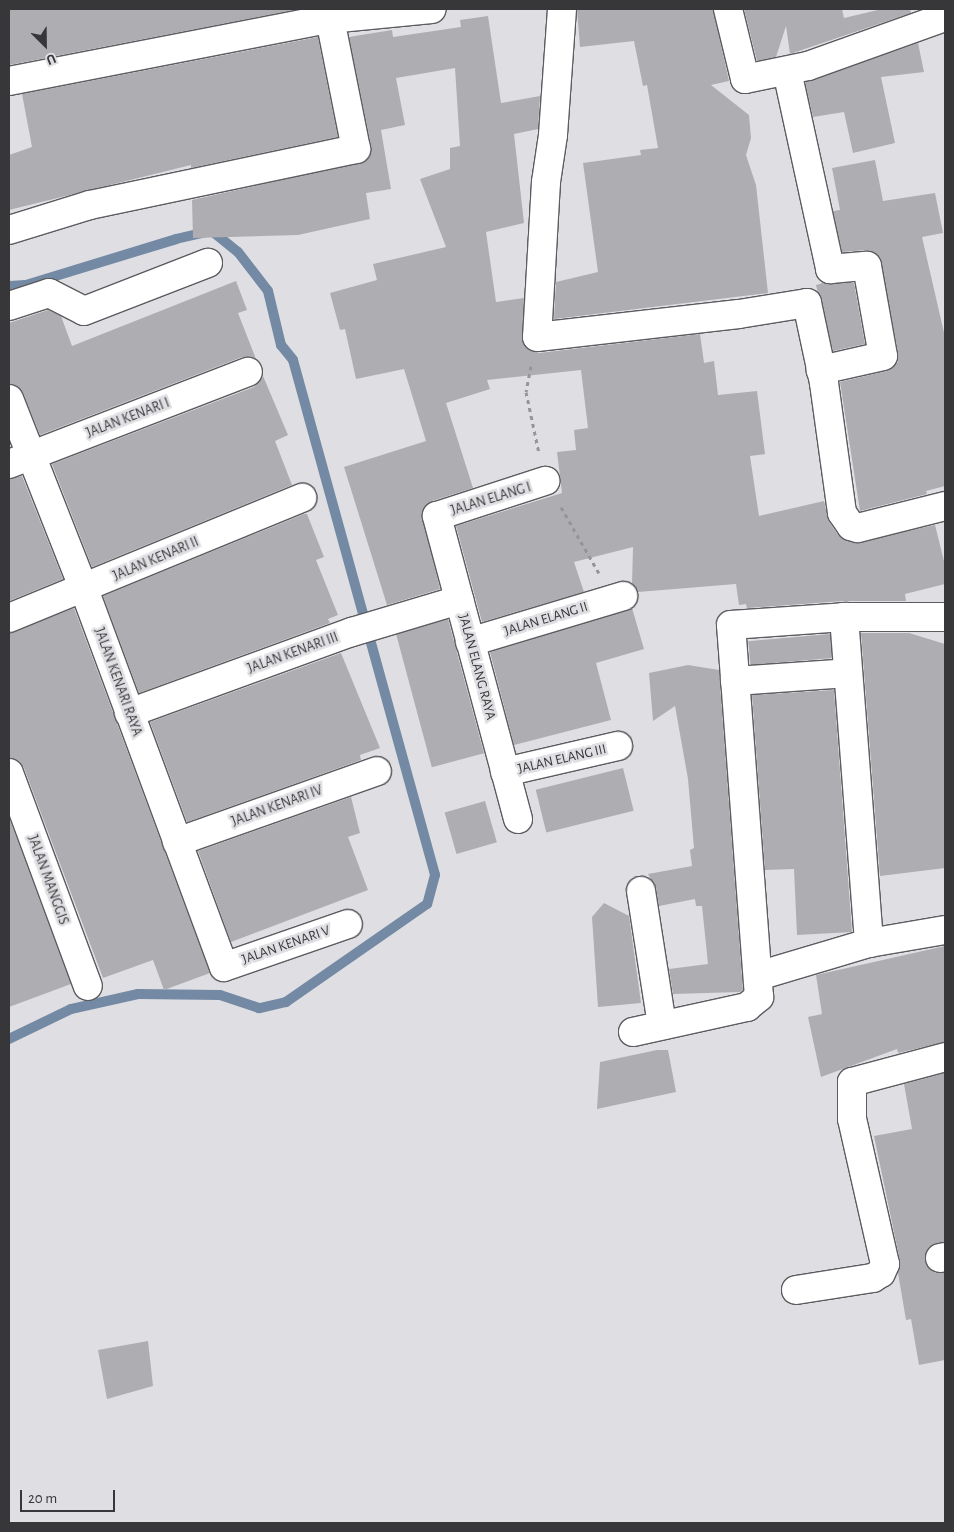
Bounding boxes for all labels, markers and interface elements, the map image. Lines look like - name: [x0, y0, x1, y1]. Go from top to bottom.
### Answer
- north arrow: [20, 20, 70, 70]
- text: U: [44, 51, 58, 67]
- street label: JALAN KENARI I: [84, 394, 172, 442]
- street label: JALAN ELANG I: [449, 479, 533, 519]
- street label: JALAN KENARI II: [111, 533, 201, 585]
- street label: JALAN ELANG II: [502, 598, 590, 640]
- street label: JALAN ELANG RAYA: [455, 612, 499, 722]
- street label: JALAN KENARI RAYA: [91, 626, 145, 738]
- street label: JALAN KENARI III: [245, 629, 341, 677]
- street label: JALAN ELANG III: [516, 741, 608, 777]
- street label: JALAN KENARI IV: [229, 782, 325, 830]
- street label: JALAN MANGGIS: [24, 833, 72, 927]
- street label: JALAN KENARI V: [240, 922, 332, 968]
- scale bar: [22, 1480, 118, 1512]
- text: 20 m: [28, 1491, 57, 1506]

